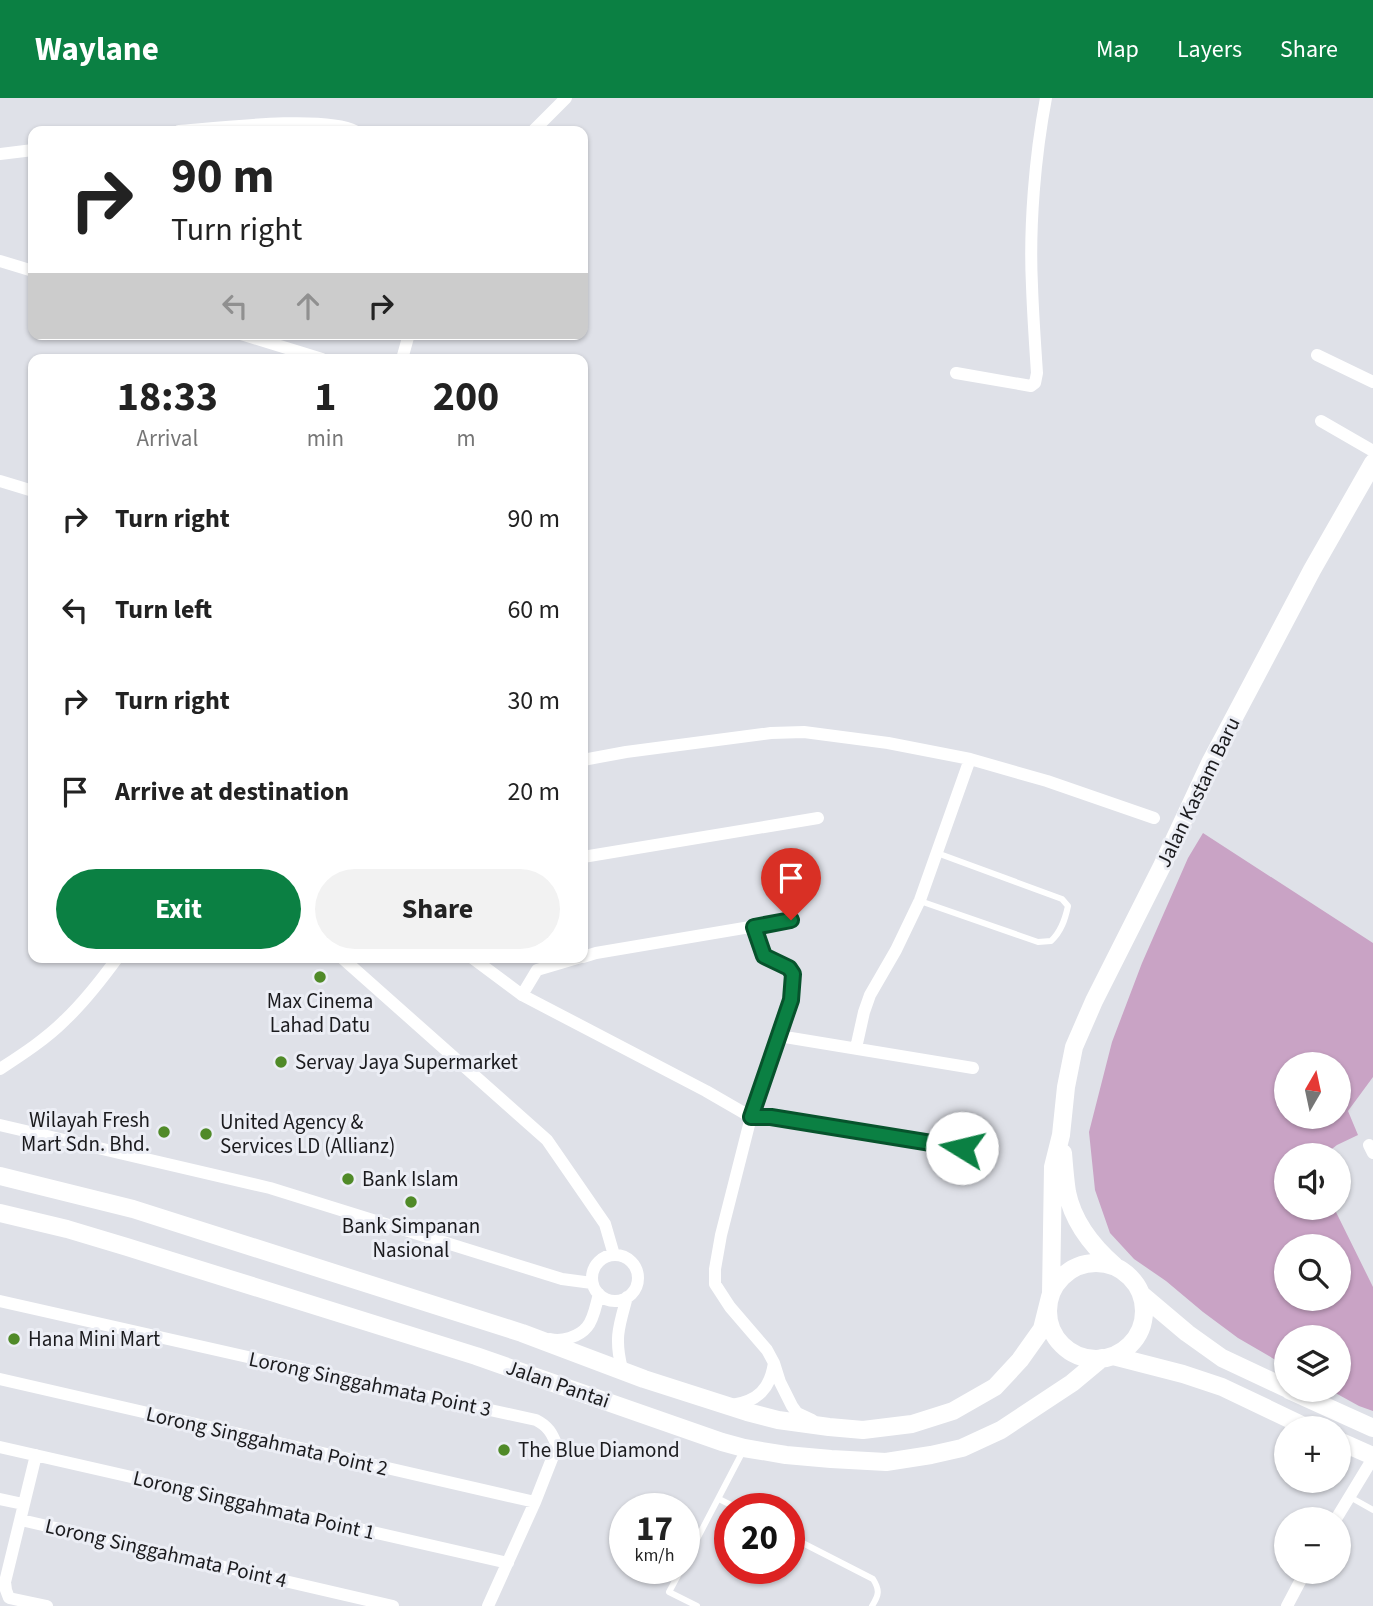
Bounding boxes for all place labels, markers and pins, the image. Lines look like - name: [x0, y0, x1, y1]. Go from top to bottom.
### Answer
- pin: [761, 848, 821, 920]
- marker: Max Cinema Lahad Datu: [312, 969, 328, 985]
- place label: Max Cinema Lahad Datu: [267, 986, 373, 1040]
- place label: Servay Jaya Supermarket: [295, 1047, 518, 1077]
- marker: Servay Jaya Supermarket: [273, 1054, 289, 1070]
- place label: Wilayah Fresh Mart Sdn. Bhd.: [21, 1105, 150, 1159]
- place label: United Agency & Services LD (Allianz): [220, 1107, 395, 1161]
- marker: Wilayah Fresh Mart Sdn. Bhd.: [156, 1124, 172, 1140]
- marker: United Agency & Services LD (Allianz): [198, 1126, 214, 1142]
- place label: Bank Islam: [362, 1164, 459, 1194]
- marker: Bank Islam: [340, 1171, 356, 1187]
- marker: Bank Simpanan Nasional: [403, 1194, 419, 1210]
- place label: Bank Simpanan Nasional: [342, 1211, 480, 1265]
- place label: Hana Mini Mart: [28, 1324, 160, 1354]
- marker: Hana Mini Mart: [6, 1331, 22, 1347]
- place label: The Blue Diamond: [518, 1435, 680, 1465]
- marker: The Blue Diamond: [496, 1442, 512, 1458]

